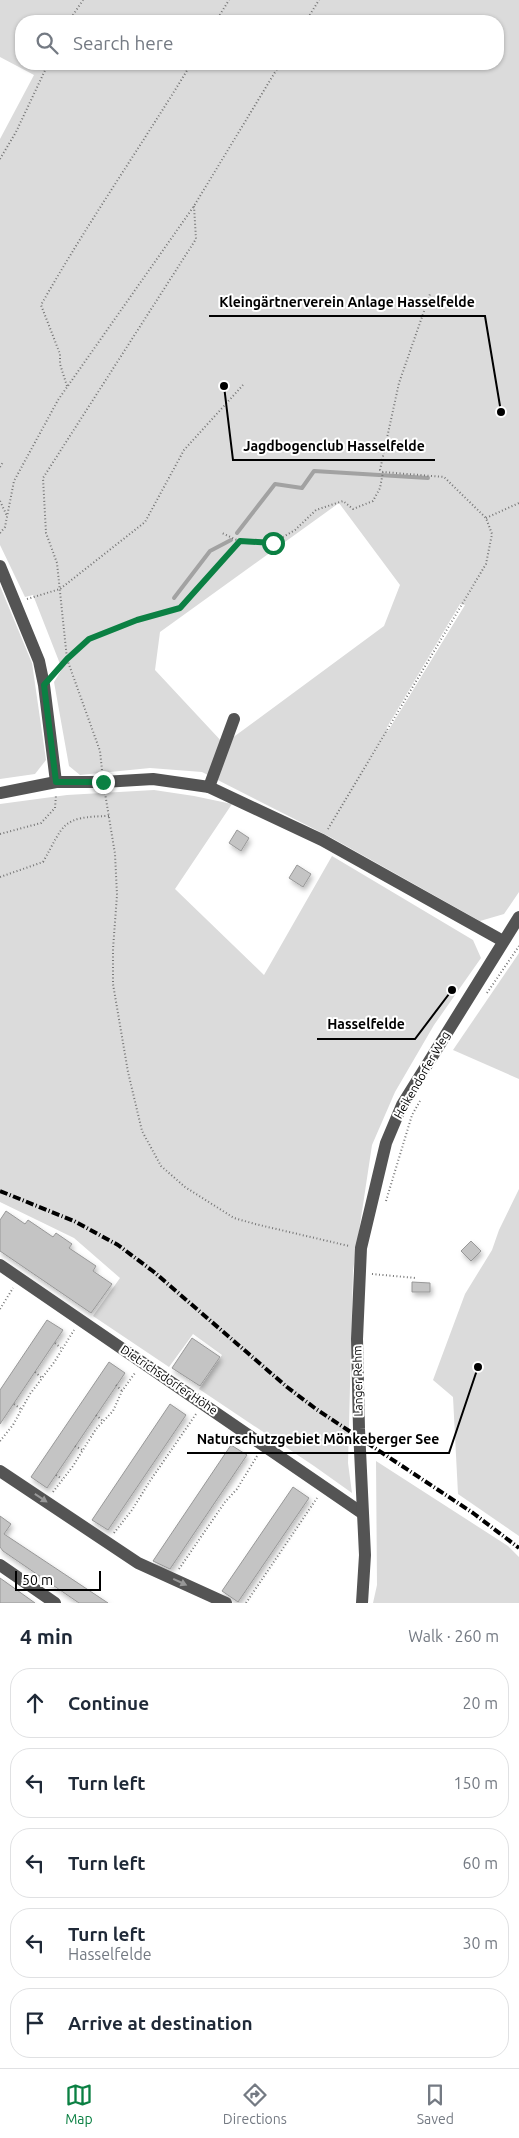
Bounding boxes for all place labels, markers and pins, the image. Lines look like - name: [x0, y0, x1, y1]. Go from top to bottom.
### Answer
- callout: Kleingärtnerverein Anlage Hasselfelde: [209, 287, 485, 316]
- callout: Jagdbogenclub Hasselfelde: [233, 431, 435, 460]
- callout: Hasselfelde: [317, 1010, 415, 1039]
- callout: Naturschutzgebiet Mönkeberger See: [187, 1424, 449, 1453]

